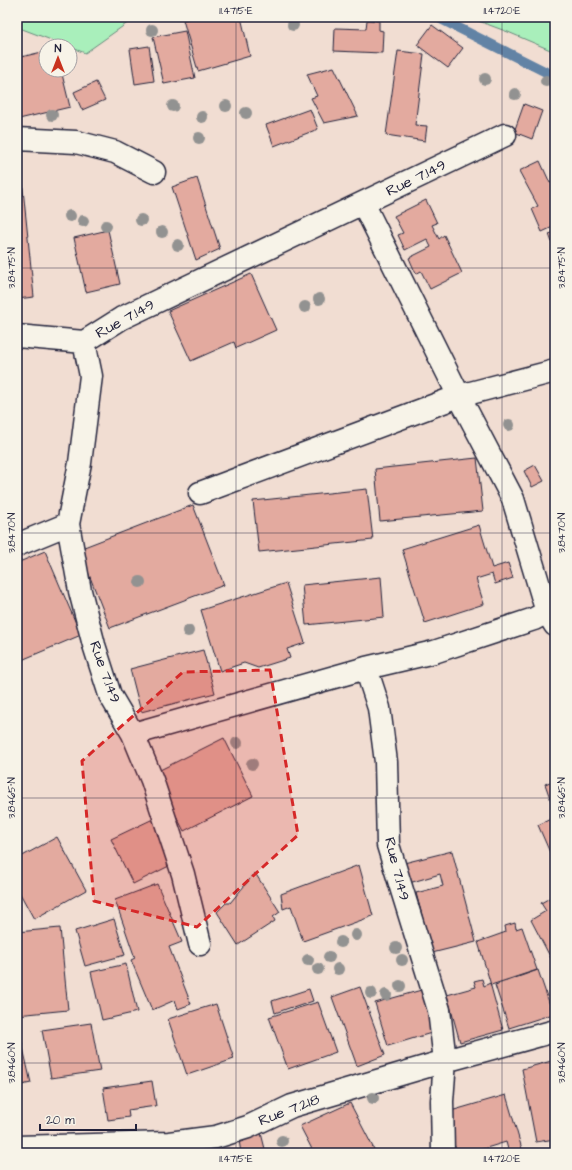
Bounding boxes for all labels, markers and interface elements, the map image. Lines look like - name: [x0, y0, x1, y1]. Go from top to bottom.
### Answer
- text: 11.4715°E: [219, 4, 253, 18]
- text: 11.4720°E: [483, 4, 521, 18]
- north arrow: [38, 38, 78, 78]
- text: N: [55, 41, 62, 56]
- street label: Rue 7.149: [382, 154, 450, 202]
- text: 3.8475°N: [5, 247, 19, 289]
- text: 3.8475°N: [555, 247, 569, 289]
- street label: Rue 7.149: [92, 294, 158, 344]
- text: 3.8470°N: [5, 513, 19, 553]
- text: 3.8470°N: [555, 513, 569, 553]
- street label: Rue 7.149: [84, 638, 126, 706]
- text: 3.8465°N: [5, 777, 19, 819]
- text: 3.8465°N: [555, 777, 569, 819]
- street label: Rue 7.149: [379, 835, 415, 903]
- text: 3.8460°N: [5, 1043, 19, 1083]
- text: 3.8460°N: [555, 1043, 569, 1083]
- street label: Rue 7.218: [255, 1089, 323, 1131]
- scale bar: [40, 1106, 136, 1132]
- text: 20 m: [46, 1112, 75, 1129]
- text: 11.4715°E: [219, 1152, 253, 1166]
- text: 11.4720°E: [483, 1152, 521, 1166]

